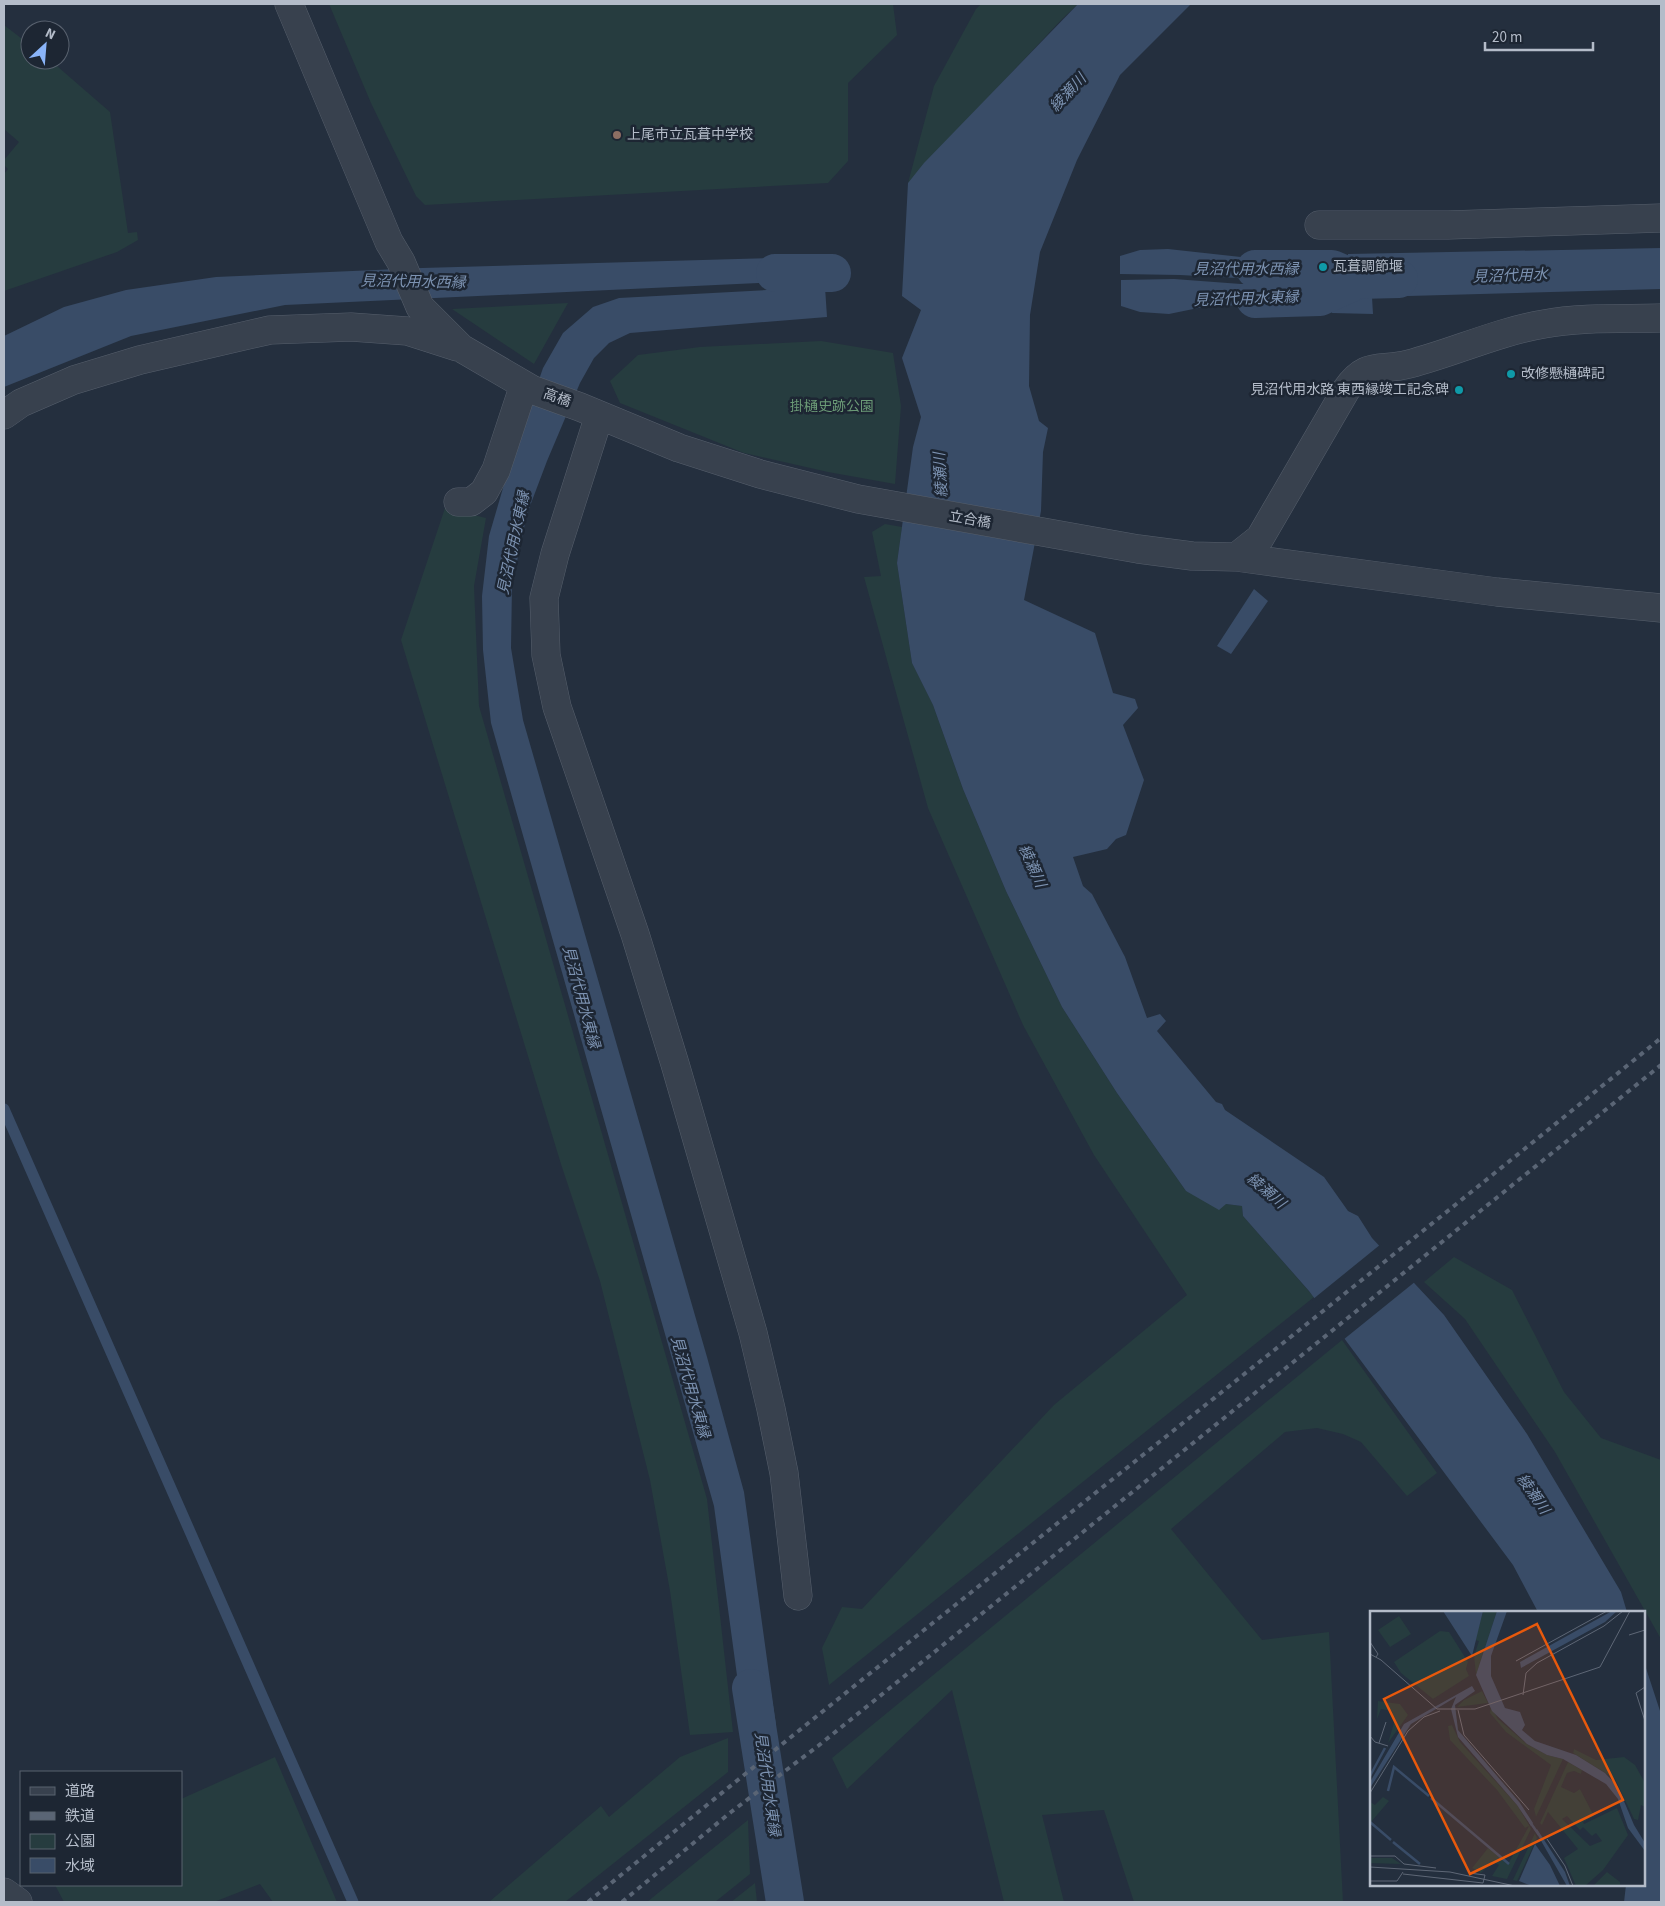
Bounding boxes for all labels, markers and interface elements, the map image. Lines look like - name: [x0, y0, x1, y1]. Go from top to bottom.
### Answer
- north arrow: [20, 20, 70, 70]
- scale bar: [1485, 20, 1592, 52]
- text: N: [42, 23, 59, 45]
- text: 20 m: [1492, 27, 1522, 48]
- water label: 綾瀬川: [1045, 68, 1092, 117]
- place label: 上尾市立瓦葺中学校: [627, 125, 753, 145]
- marker: 上尾市立瓦葺中学校: [611, 129, 623, 141]
- place label: 瓦葺調節堰: [1333, 257, 1403, 277]
- water label: 見沼代用水西縁: [1193, 259, 1300, 280]
- marker: 瓦葺調節堰: [1317, 261, 1329, 273]
- water label: 見沼代用水: [1472, 264, 1550, 288]
- water label: 見沼代用水西縁: [360, 271, 468, 293]
- water label: 見沼代用水東縁: [1193, 287, 1301, 311]
- place label: 改修懸樋碑記: [1521, 364, 1605, 384]
- marker: 改修懸樋碑記: [1505, 368, 1517, 380]
- place label: 見沼代用水路 東西縁竣工記念碑: [1250, 380, 1449, 400]
- street label: 高橋: [540, 384, 574, 412]
- marker: 見沼代用水路 東西縁竣工記念碑: [1453, 384, 1465, 396]
- park label: 掛樋史跡公園: [790, 397, 874, 417]
- water label: 綾瀬川: [929, 450, 953, 498]
- water label: 見沼代用水東縁: [493, 488, 536, 597]
- street label: 立合橋: [948, 507, 992, 533]
- water label: 綾瀬川: [1013, 841, 1052, 893]
- water label: 見沼代用水東縁: [557, 944, 605, 1052]
- water label: 綾瀬川: [1242, 1168, 1291, 1215]
- water label: 見沼代用水東縁: [665, 1334, 715, 1442]
- water label: 綾瀬川: [1511, 1470, 1556, 1520]
- inset map: [1370, 1611, 1645, 1886]
- water label: 見沼代用水東縁: [749, 1731, 785, 1839]
- legend: [20, 1771, 182, 1886]
- text: 道路: [65, 1781, 95, 1802]
- text: 鉄道: [65, 1806, 95, 1827]
- text: 公園: [65, 1831, 95, 1852]
- text: 水域: [65, 1856, 95, 1877]

